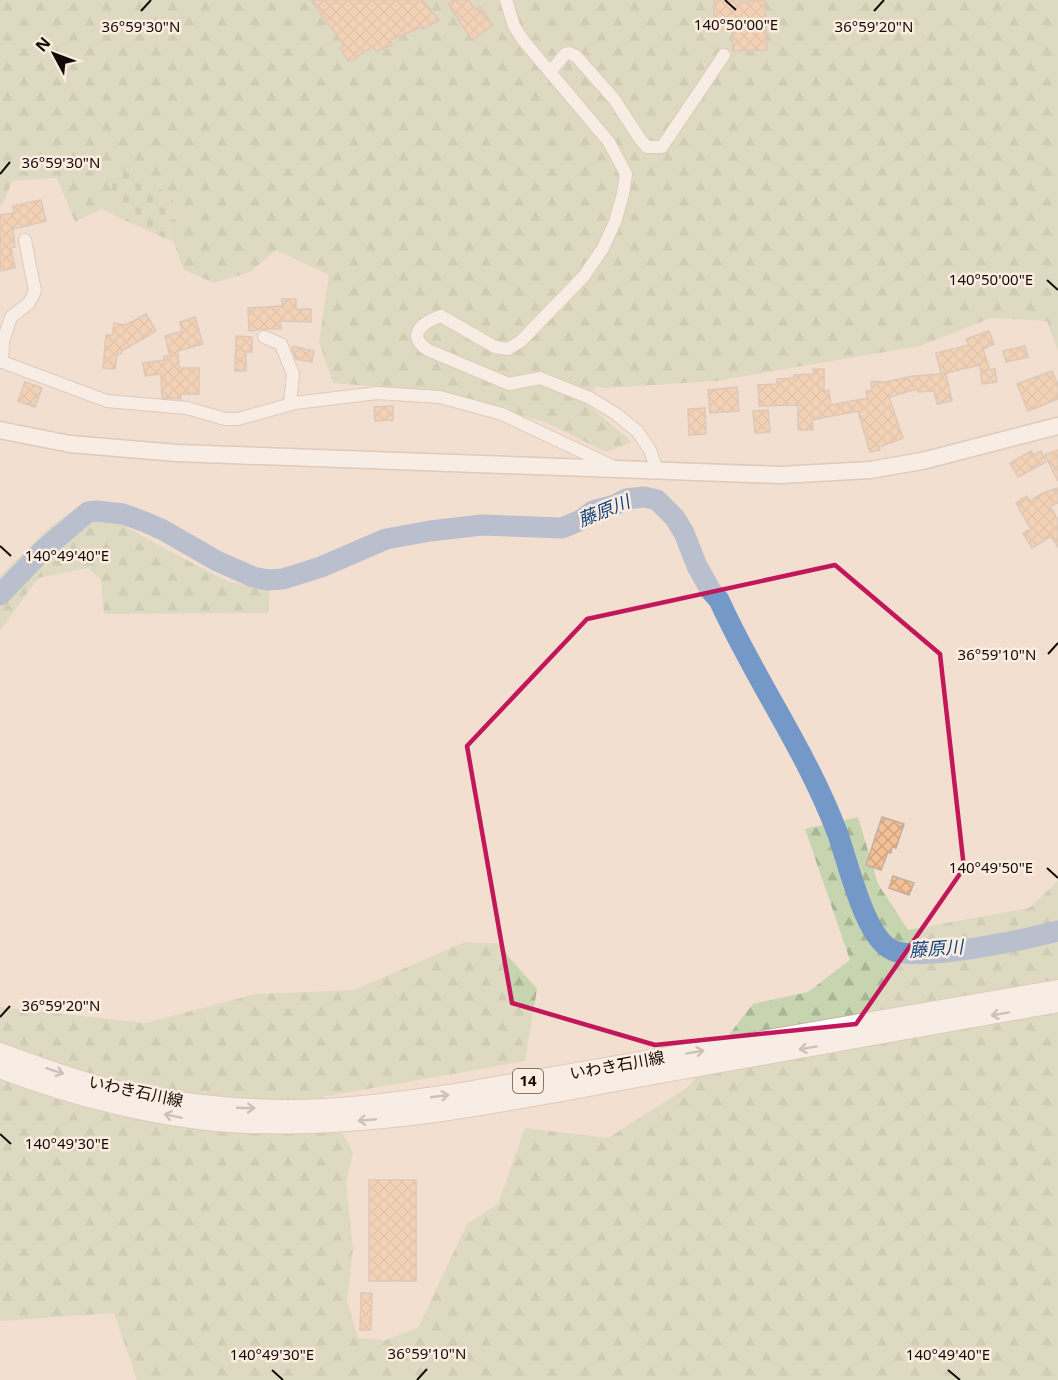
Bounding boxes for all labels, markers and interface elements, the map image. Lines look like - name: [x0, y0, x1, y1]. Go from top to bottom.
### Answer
- text: 140°50'00"E: [694, 14, 778, 34]
- text: 36°59'30"N: [102, 16, 180, 36]
- text: 36°59'20"N: [835, 16, 913, 36]
- north arrow: [24, 24, 84, 84]
- text: N: [30, 32, 55, 56]
- text: 36°59'30"N: [22, 152, 100, 172]
- text: 140°50'00"E: [949, 269, 1033, 289]
- water label: 藤原川: [574, 488, 635, 531]
- text: 140°49'40"E: [25, 545, 109, 565]
- text: 36°59'10"N: [958, 644, 1036, 664]
- text: 140°49'50"E: [949, 857, 1033, 877]
- water label: 藤原川: [908, 934, 966, 962]
- text: 36°59'20"N: [22, 995, 100, 1015]
- one-way arrow: [991, 1008, 1011, 1019]
- one-way arrow: [799, 1042, 819, 1053]
- street label: いわき石川線: [568, 1046, 666, 1084]
- one-way arrow: [684, 1046, 704, 1057]
- one-way arrow: [45, 1066, 64, 1077]
- road number: 14: [513, 1069, 543, 1093]
- street label: いわき石川線: [87, 1070, 185, 1112]
- one-way arrow: [430, 1090, 450, 1101]
- one-way arrow: [236, 1102, 256, 1113]
- one-way arrow: [164, 1110, 183, 1121]
- one-way arrow: [358, 1115, 378, 1126]
- text: 140°49'30"E: [25, 1133, 109, 1153]
- text: 36°59'10"N: [388, 1343, 466, 1363]
- text: 140°49'30"E: [230, 1344, 314, 1364]
- text: 140°49'40"E: [906, 1344, 990, 1364]

